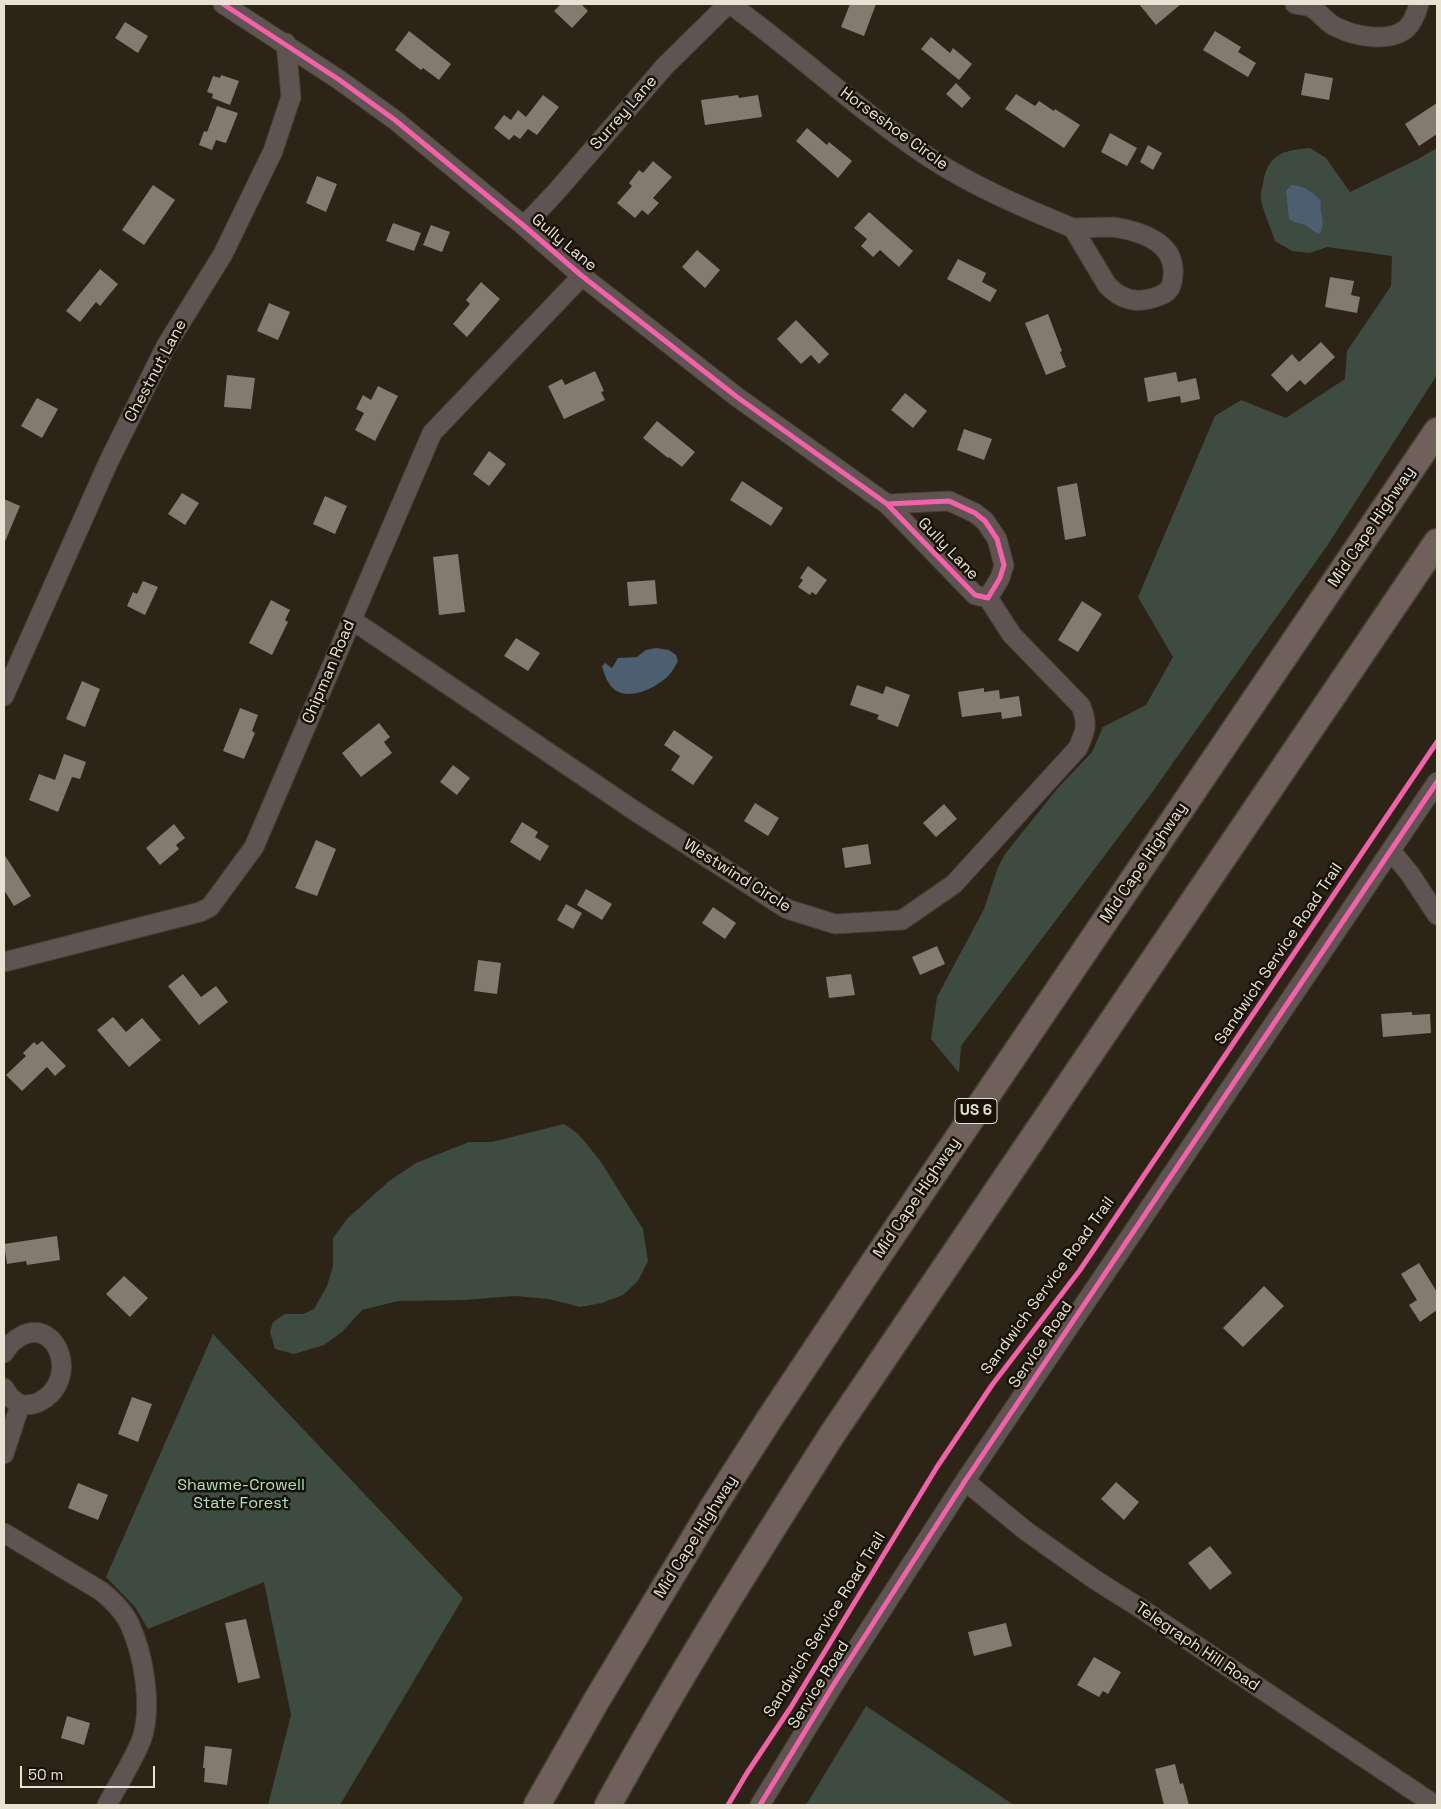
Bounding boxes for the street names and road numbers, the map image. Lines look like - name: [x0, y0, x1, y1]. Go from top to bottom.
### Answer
- street label: Surrey Lane: [587, 72, 661, 154]
- street label: Horseshoe Circle: [836, 83, 952, 175]
- street label: Gully Lane: [527, 210, 601, 276]
- street label: Chestnut Lane: [121, 316, 191, 426]
- street label: Mid Cape Highway: [1324, 463, 1420, 591]
- street label: Gully Lane: [914, 514, 982, 584]
- street label: Chipman Road: [299, 617, 359, 727]
- street label: Mid Cape Highway: [1096, 799, 1192, 927]
- street label: Westwind Circle: [680, 835, 794, 917]
- street label: Sandwich Service Road Trail: [1211, 860, 1347, 1048]
- road number: US 6: [955, 1098, 997, 1124]
- street label: Mid Cape Highway: [869, 1134, 965, 1262]
- street label: Sandwich Service Road Trail: [977, 1193, 1119, 1379]
- street label: Service Road: [1005, 1298, 1077, 1392]
- street label: Mid Cape Highway: [650, 1472, 742, 1602]
- street label: Sandwich Service Road Trail: [760, 1529, 890, 1721]
- street label: Telegraph Hill Road: [1131, 1598, 1263, 1696]
- street label: Service Road: [784, 1637, 854, 1733]

